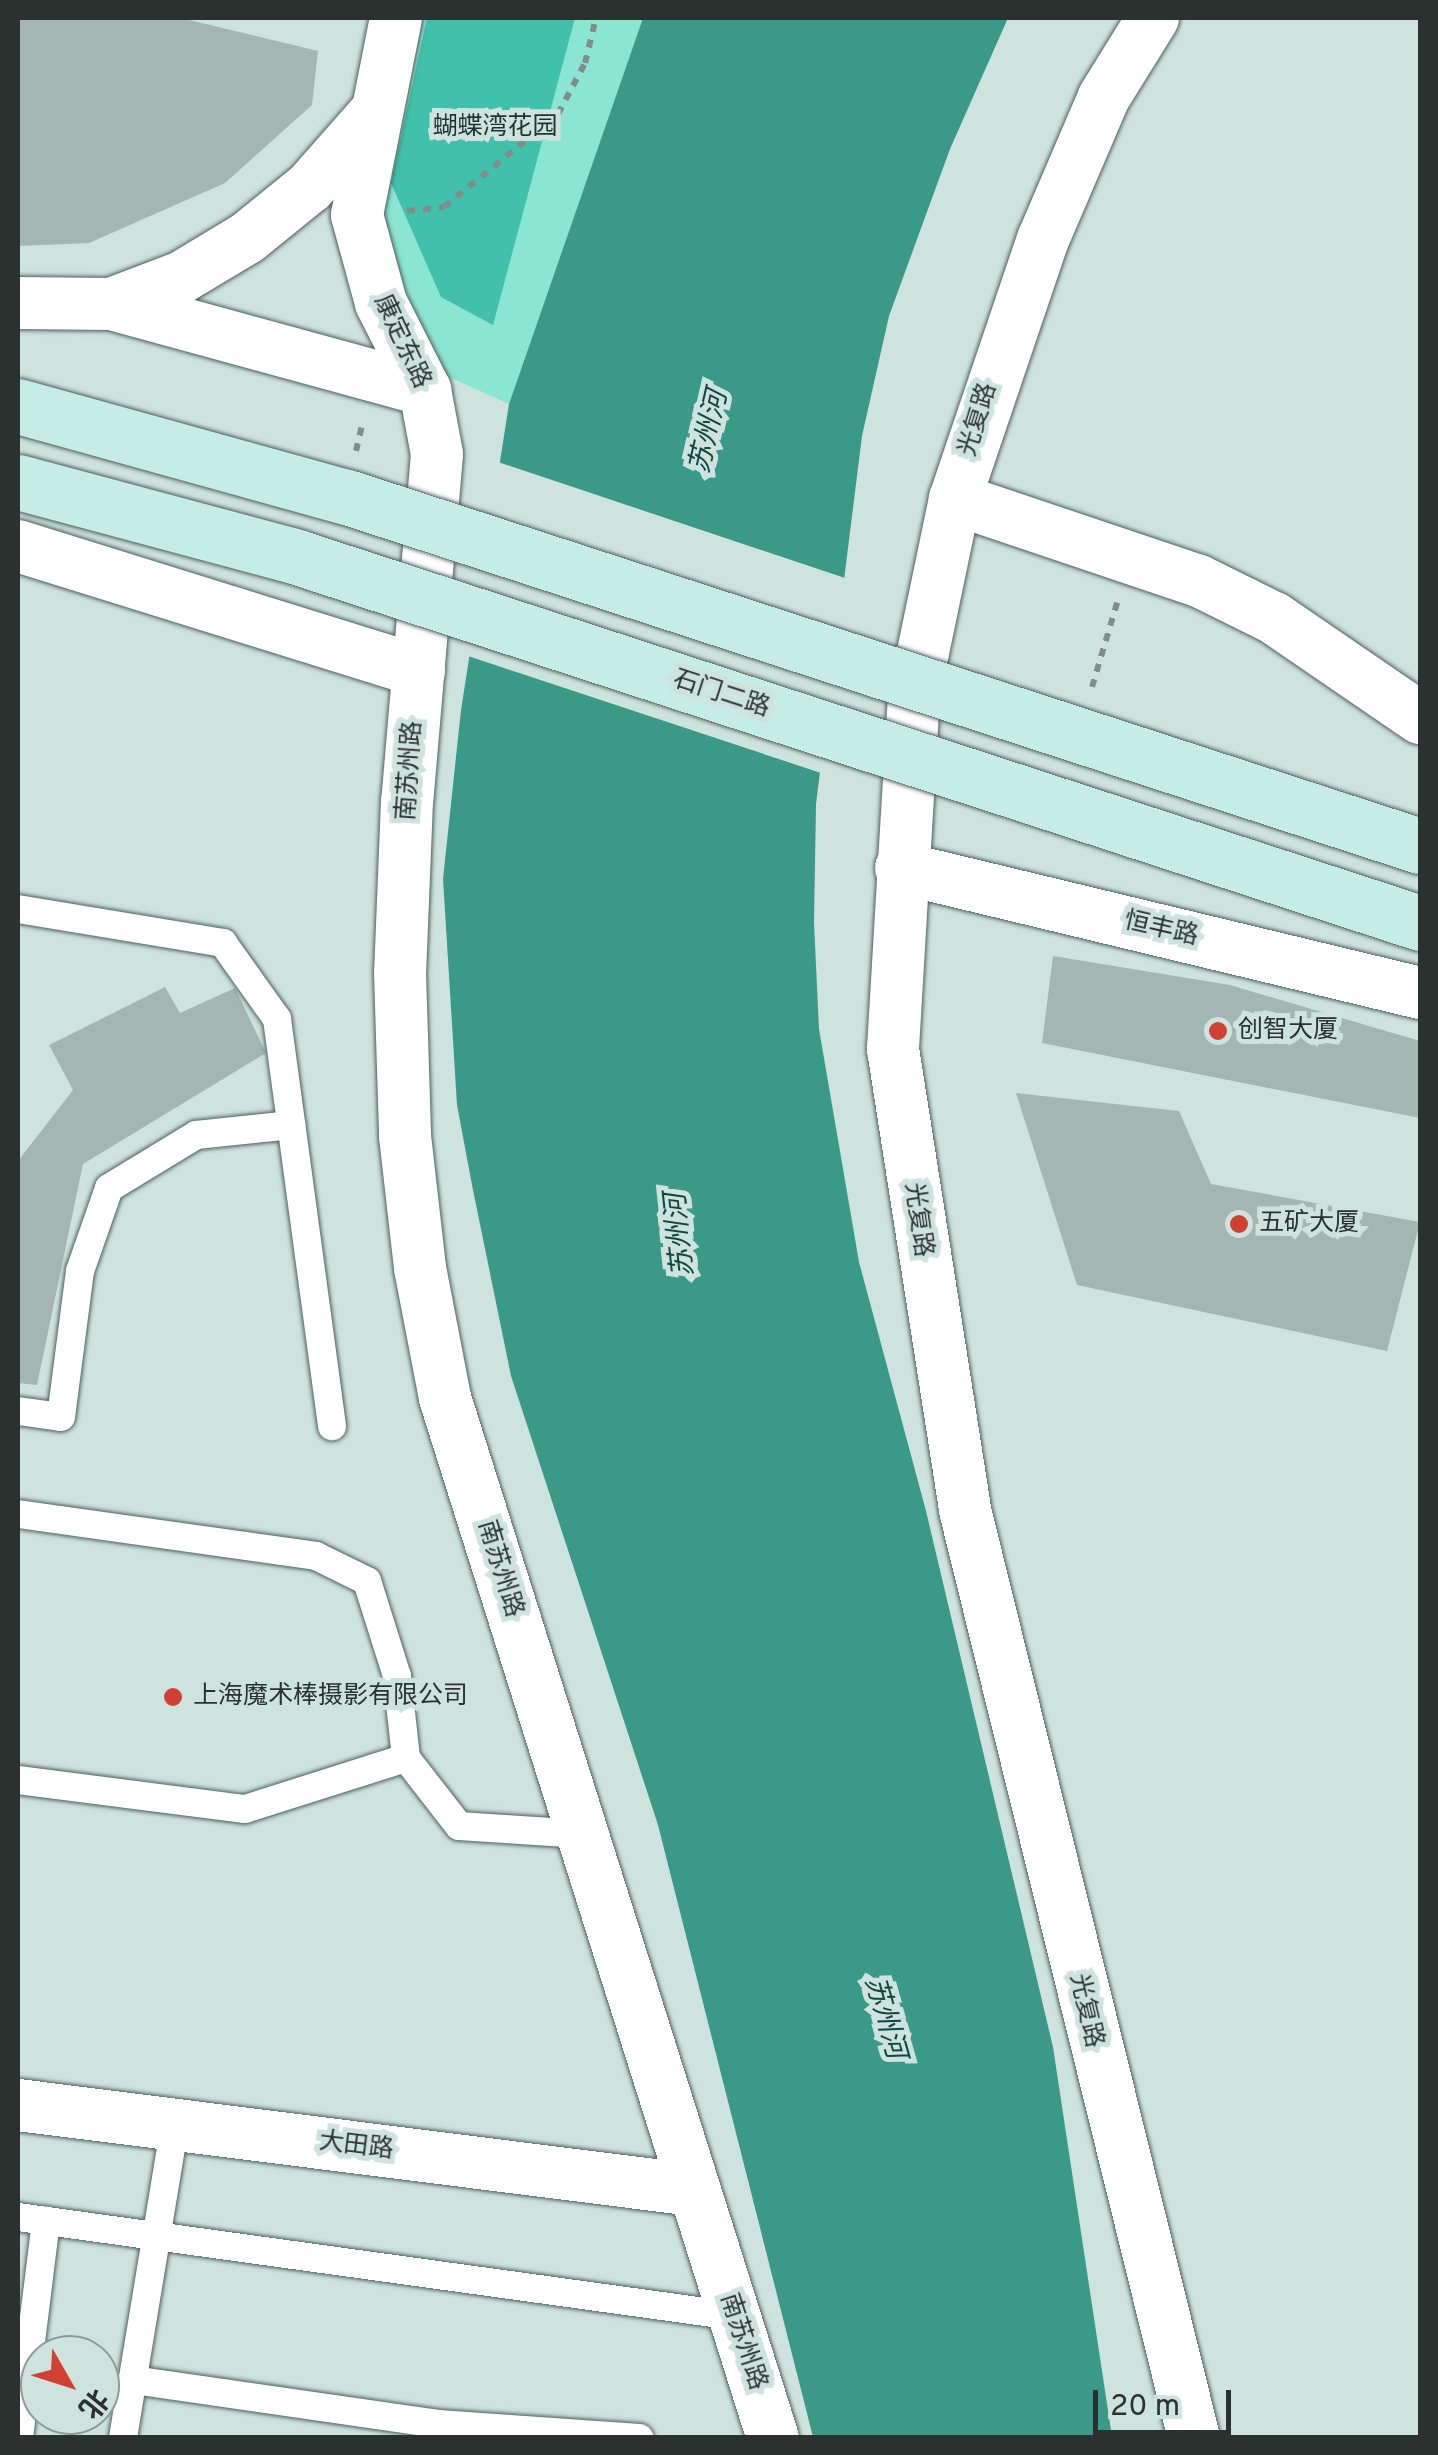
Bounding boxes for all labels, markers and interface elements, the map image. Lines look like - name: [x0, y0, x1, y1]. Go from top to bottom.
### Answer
- park label: 蝴蝶湾花园: [433, 113, 557, 143]
- street label: 康定东路: [366, 290, 436, 394]
- street label: 光复路: [954, 380, 1004, 460]
- water label: 苏州河: [684, 387, 736, 477]
- street label: 石门二路: [669, 665, 773, 725]
- street label: 南苏州路: [393, 720, 429, 822]
- street label: 恒丰路: [1121, 907, 1201, 953]
- place label: 创智大厦: [1238, 1016, 1338, 1046]
- marker: 创智大厦: [1207, 1020, 1229, 1042]
- street label: 光复路: [897, 1181, 937, 1259]
- water label: 苏州河: [660, 1191, 702, 1279]
- place label: 五矿大厦: [1259, 1209, 1359, 1239]
- marker: 五矿大厦: [1228, 1213, 1250, 1235]
- street label: 南苏州路: [470, 1517, 528, 1621]
- place label: 上海魔术棒摄影有限公司: [193, 1682, 468, 1712]
- marker: 上海魔术棒摄影有限公司: [162, 1686, 184, 1708]
- street label: 光复路: [1062, 1971, 1108, 2051]
- water label: 苏州河: [856, 1973, 912, 2063]
- street label: 大田路: [317, 2128, 395, 2166]
- street label: 南苏州路: [712, 2290, 772, 2394]
- north arrow: [20, 2335, 120, 2435]
- scale bar: [1098, 2370, 1236, 2432]
- text: 北: [69, 2380, 115, 2425]
- text: 20 m: [1110, 2389, 1180, 2426]

